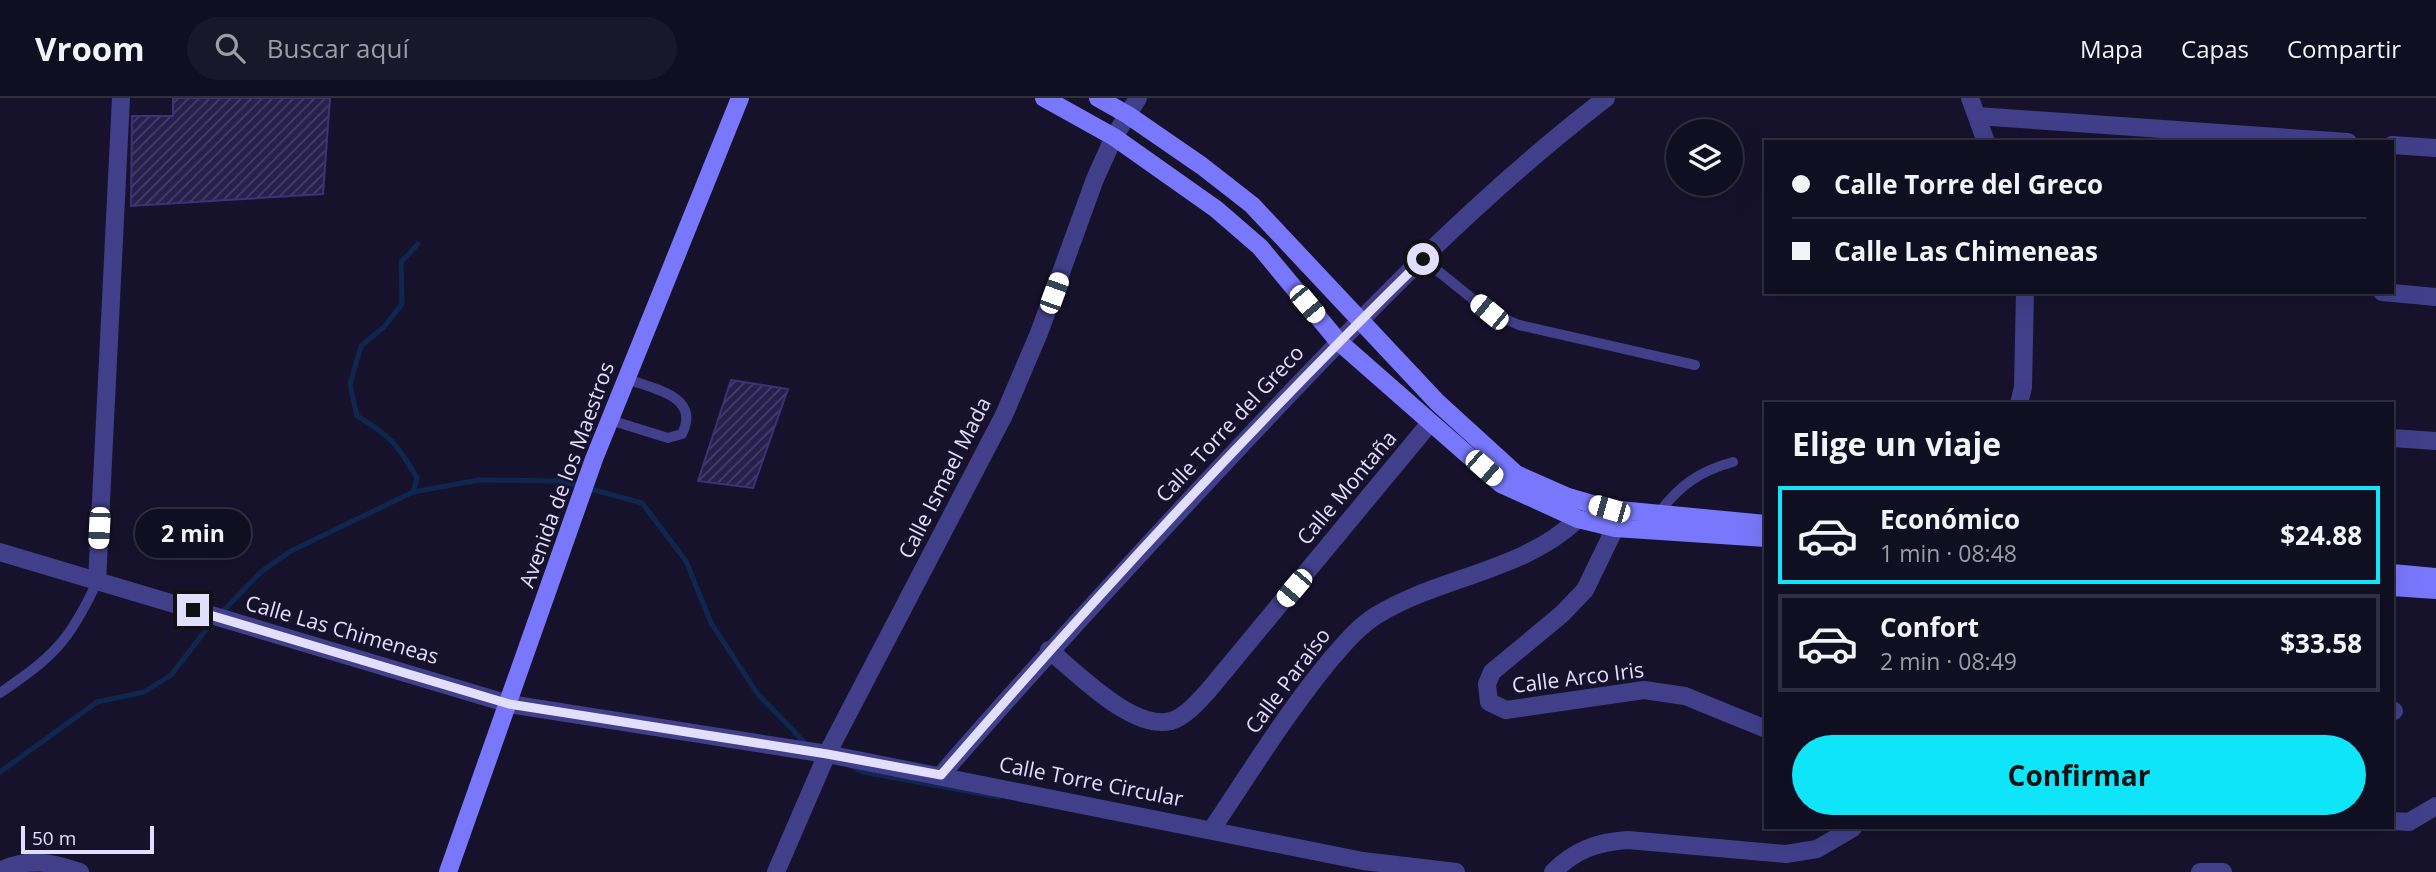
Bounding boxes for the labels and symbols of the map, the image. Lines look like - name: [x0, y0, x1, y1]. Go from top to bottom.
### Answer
- route start: [1407, 243, 1439, 275]
- car: [1037, 270, 1072, 316]
- car: [1286, 281, 1329, 327]
- car: [1467, 291, 1512, 333]
- street label: Calle Torre del Greco: [1149, 339, 1309, 508]
- street label: Avenida de los Maestros: [512, 358, 620, 591]
- street label: Calle Ismael Mada: [891, 392, 997, 563]
- street label: Calle Montaña: [1290, 424, 1402, 550]
- car: [1462, 446, 1507, 490]
- car: [1586, 493, 1633, 525]
- car: [88, 506, 111, 550]
- callout: 2 min: [135, 508, 251, 558]
- car: [1273, 565, 1316, 611]
- street label: Calle Las Chimeneas: [242, 588, 442, 670]
- route end: [177, 594, 209, 626]
- street label: Calle Paraíso: [1238, 622, 1336, 739]
- street label: Calle Arco Iris: [1510, 655, 1645, 699]
- street label: Calle Torre Circular: [997, 749, 1186, 813]
- scale bar: [21, 823, 154, 855]

